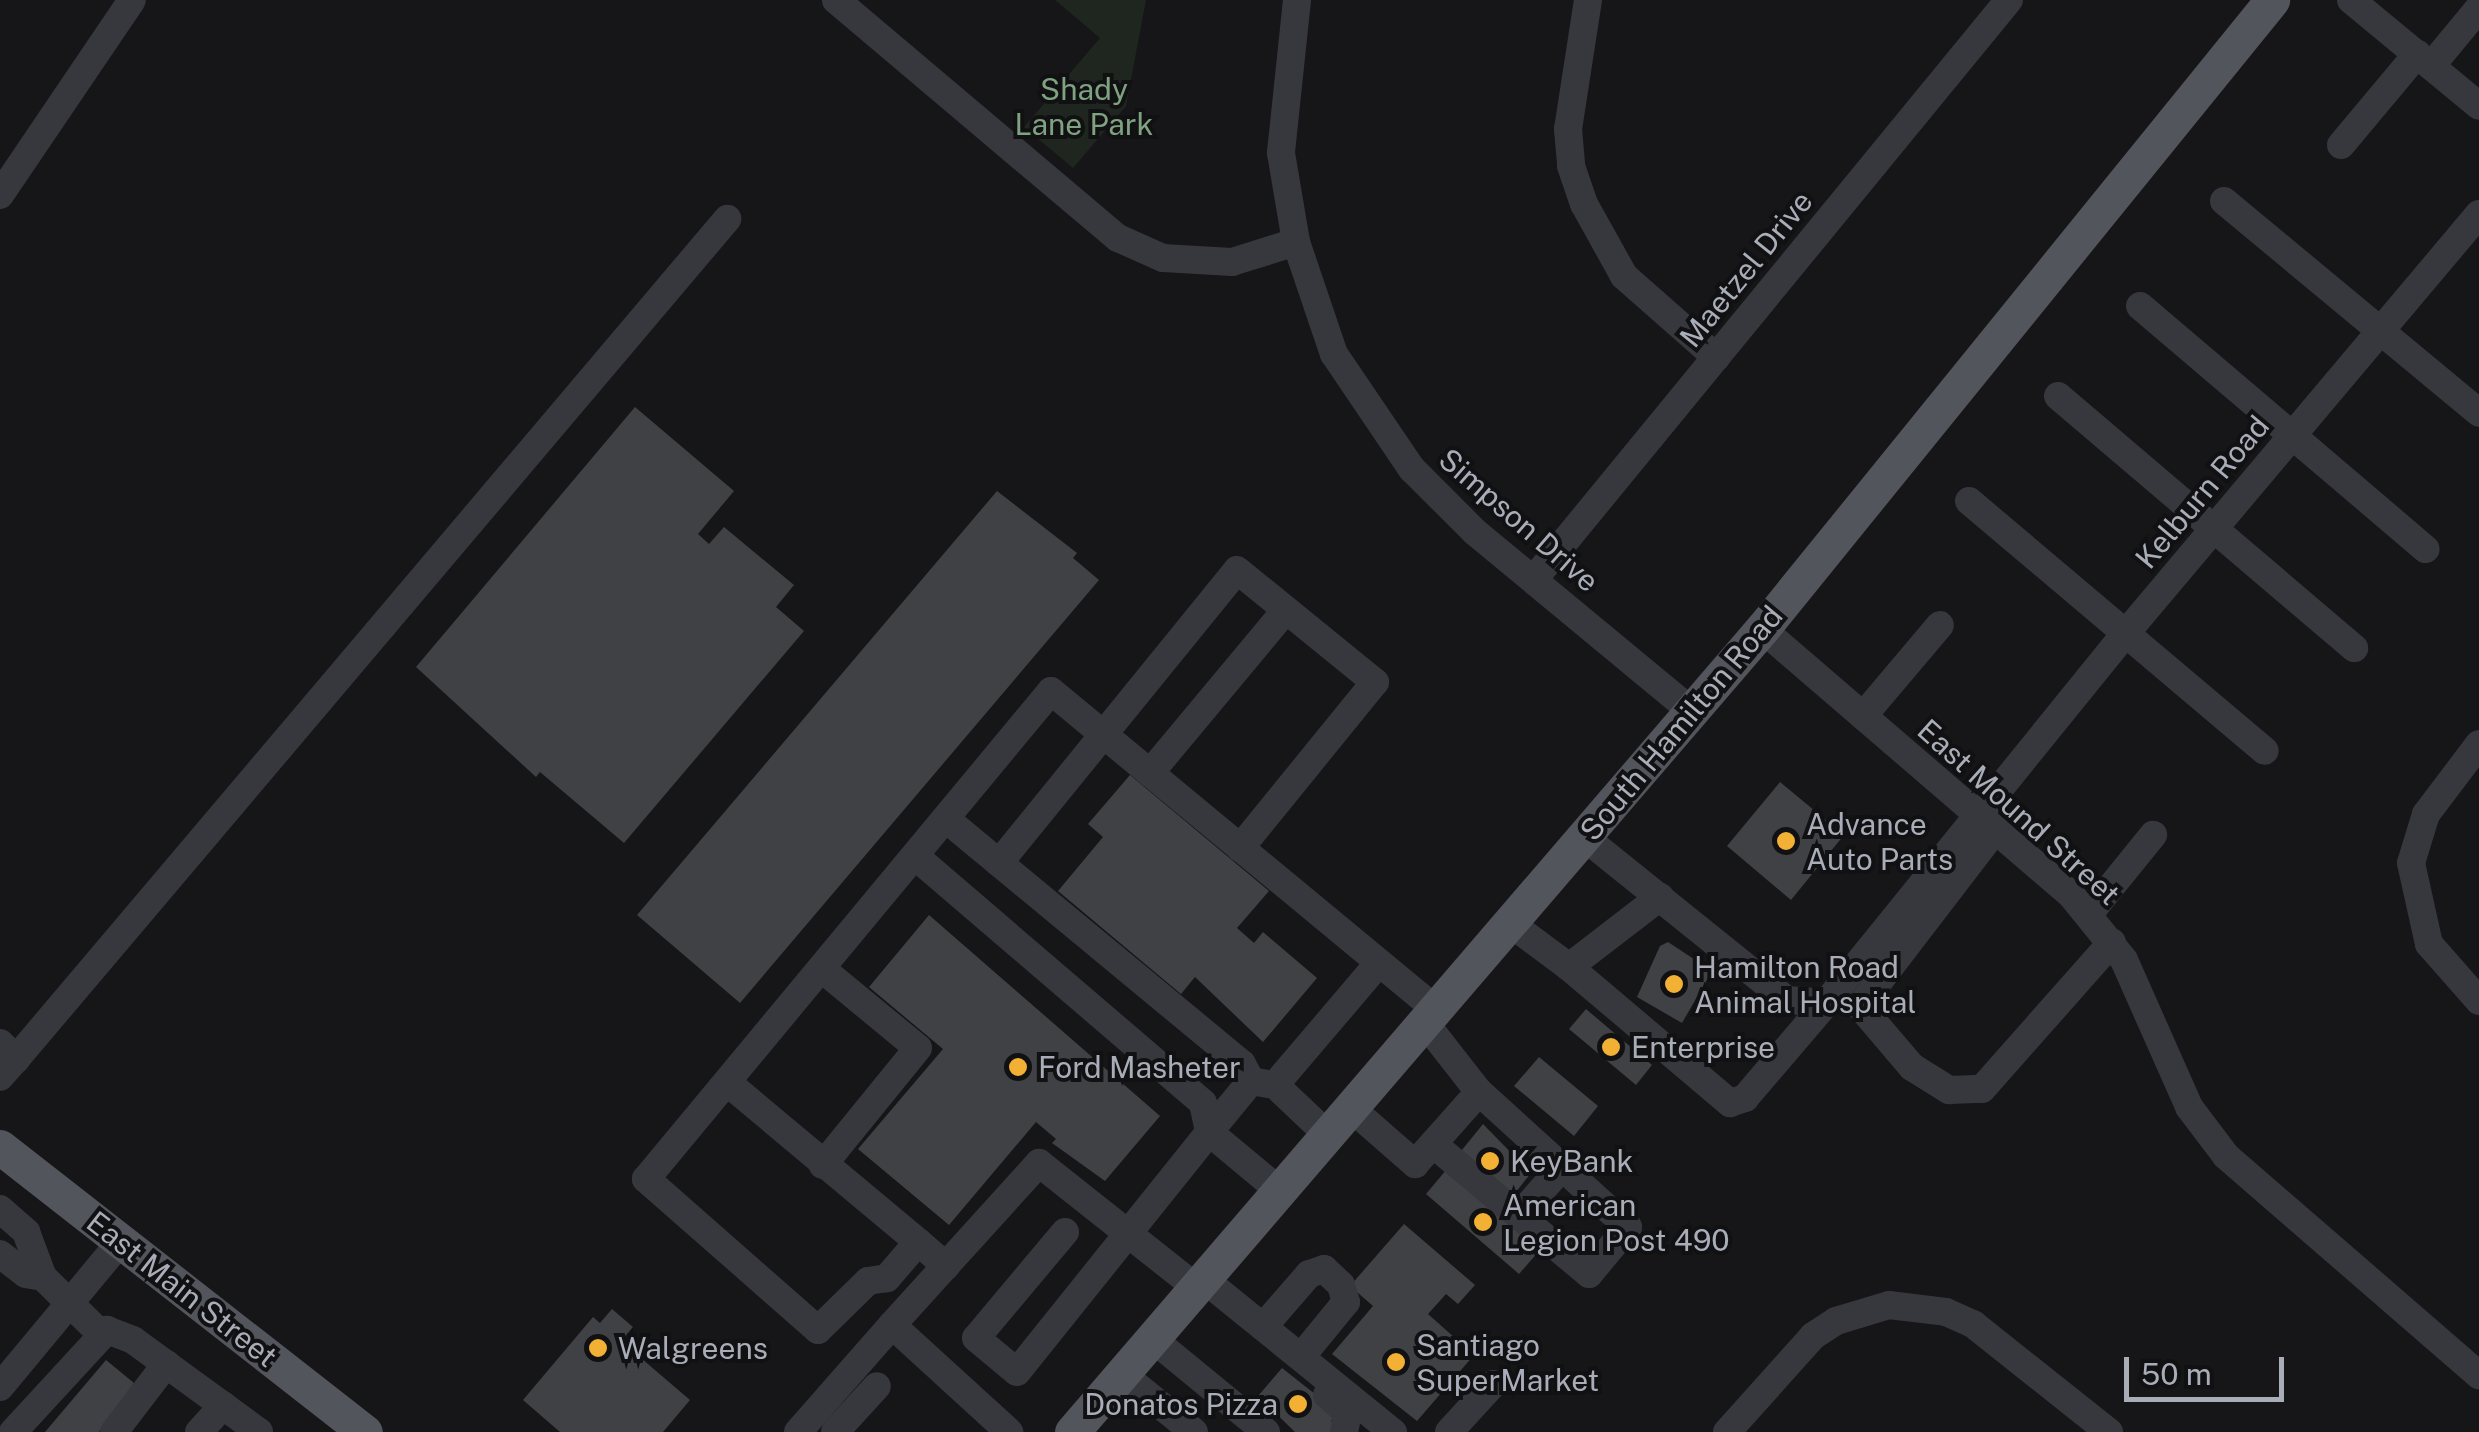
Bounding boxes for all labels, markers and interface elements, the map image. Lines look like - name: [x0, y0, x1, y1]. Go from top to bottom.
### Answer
- park label: Shady Lane Park: [1015, 71, 1153, 142]
- street label: Maetzel Drive: [1672, 184, 1820, 354]
- street label: Kelburn Road: [2128, 408, 2276, 576]
- street label: Simpson Drive: [1432, 441, 1606, 599]
- street label: South Hamilton Road: [1572, 598, 1790, 848]
- street label: East Mound Street: [1910, 712, 2128, 912]
- place label: Advance Auto Parts: [1806, 806, 1953, 876]
- marker: Advance Auto Parts: [1775, 830, 1797, 852]
- place label: Hamilton Road Animal Hospital: [1694, 949, 1916, 1020]
- marker: Hamilton Road Animal Hospital: [1663, 973, 1685, 995]
- place label: Enterprise: [1631, 1029, 1775, 1065]
- marker: Enterprise: [1600, 1036, 1622, 1058]
- place label: Ford Masheter: [1038, 1049, 1241, 1085]
- marker: Ford Masheter: [1007, 1056, 1029, 1078]
- place label: KeyBank: [1510, 1143, 1633, 1179]
- marker: KeyBank: [1479, 1150, 1501, 1172]
- place label: American Legion Post 490: [1503, 1187, 1730, 1258]
- street label: East Main Street: [80, 1204, 284, 1374]
- marker: American Legion Post 490: [1472, 1211, 1494, 1233]
- place label: Santiago SuperMarket: [1416, 1327, 1599, 1398]
- place label: Walgreens: [618, 1330, 768, 1366]
- marker: Walgreens: [587, 1337, 609, 1359]
- scale bar: [2129, 1337, 2289, 1399]
- marker: Santiago SuperMarket: [1385, 1351, 1407, 1373]
- text: 50 m: [2141, 1356, 2212, 1392]
- place label: Donatos Pizza: [1084, 1386, 1278, 1422]
- marker: Donatos Pizza: [1287, 1393, 1309, 1415]

